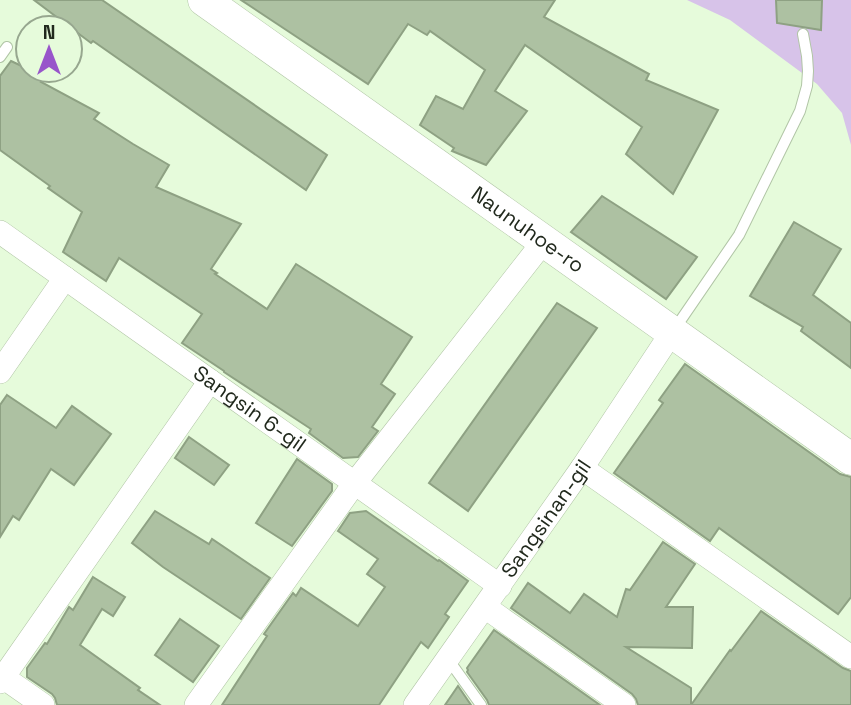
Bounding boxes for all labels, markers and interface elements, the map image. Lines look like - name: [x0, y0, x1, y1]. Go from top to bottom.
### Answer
- north arrow: [14, 14, 84, 84]
- text: N: [43, 20, 55, 45]
- street label: Naunuhoe-ro: [466, 180, 590, 279]
- street label: Sangsin 6-gil: [188, 359, 312, 458]
- street label: Sangsinan-gil: [495, 454, 597, 583]

